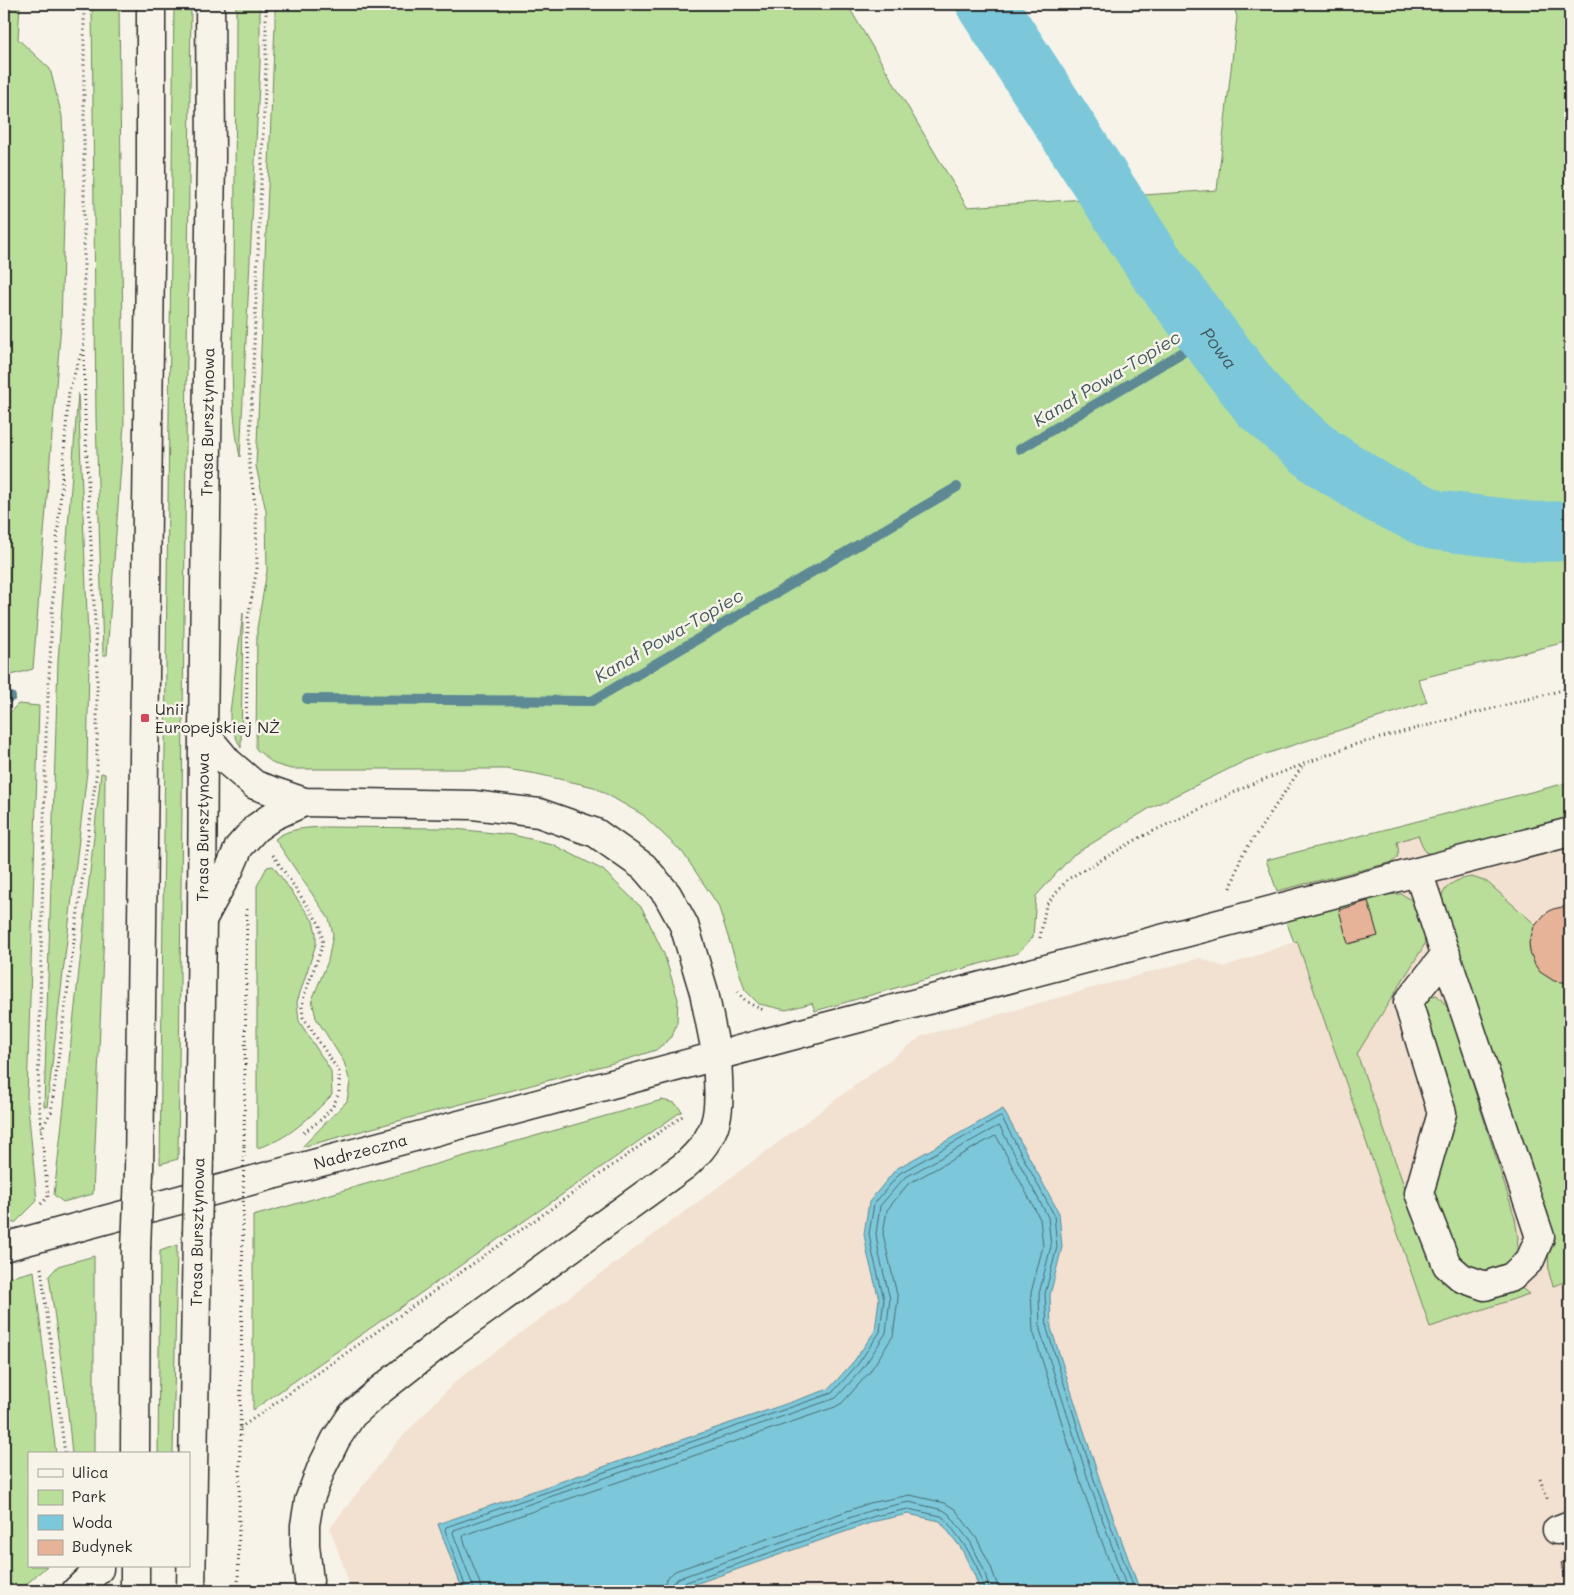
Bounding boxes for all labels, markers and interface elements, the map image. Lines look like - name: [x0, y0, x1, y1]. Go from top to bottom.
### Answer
- water label: Powa: [1196, 322, 1243, 374]
- water label: Kanał Powa-Topiec: [1028, 325, 1185, 432]
- street label: Trasa Bursztynowa: [195, 347, 218, 497]
- water label: Kanał Powa-Topiec: [590, 583, 747, 688]
- place label: Unii Europejskiej NŻ: [155, 698, 280, 737]
- marker: Unii Europejskiej NŻ: [139, 712, 151, 724]
- street label: Trasa Bursztynowa: [191, 752, 213, 902]
- street label: Nadrzeczna: [311, 1128, 409, 1174]
- street label: Trasa Bursztynowa: [185, 1157, 208, 1307]
- legend: [28, 1452, 190, 1568]
- text: Ulica: [72, 1462, 109, 1482]
- text: Park: [72, 1486, 106, 1506]
- text: Woda: [72, 1512, 113, 1532]
- text: Budynek: [72, 1536, 132, 1556]

